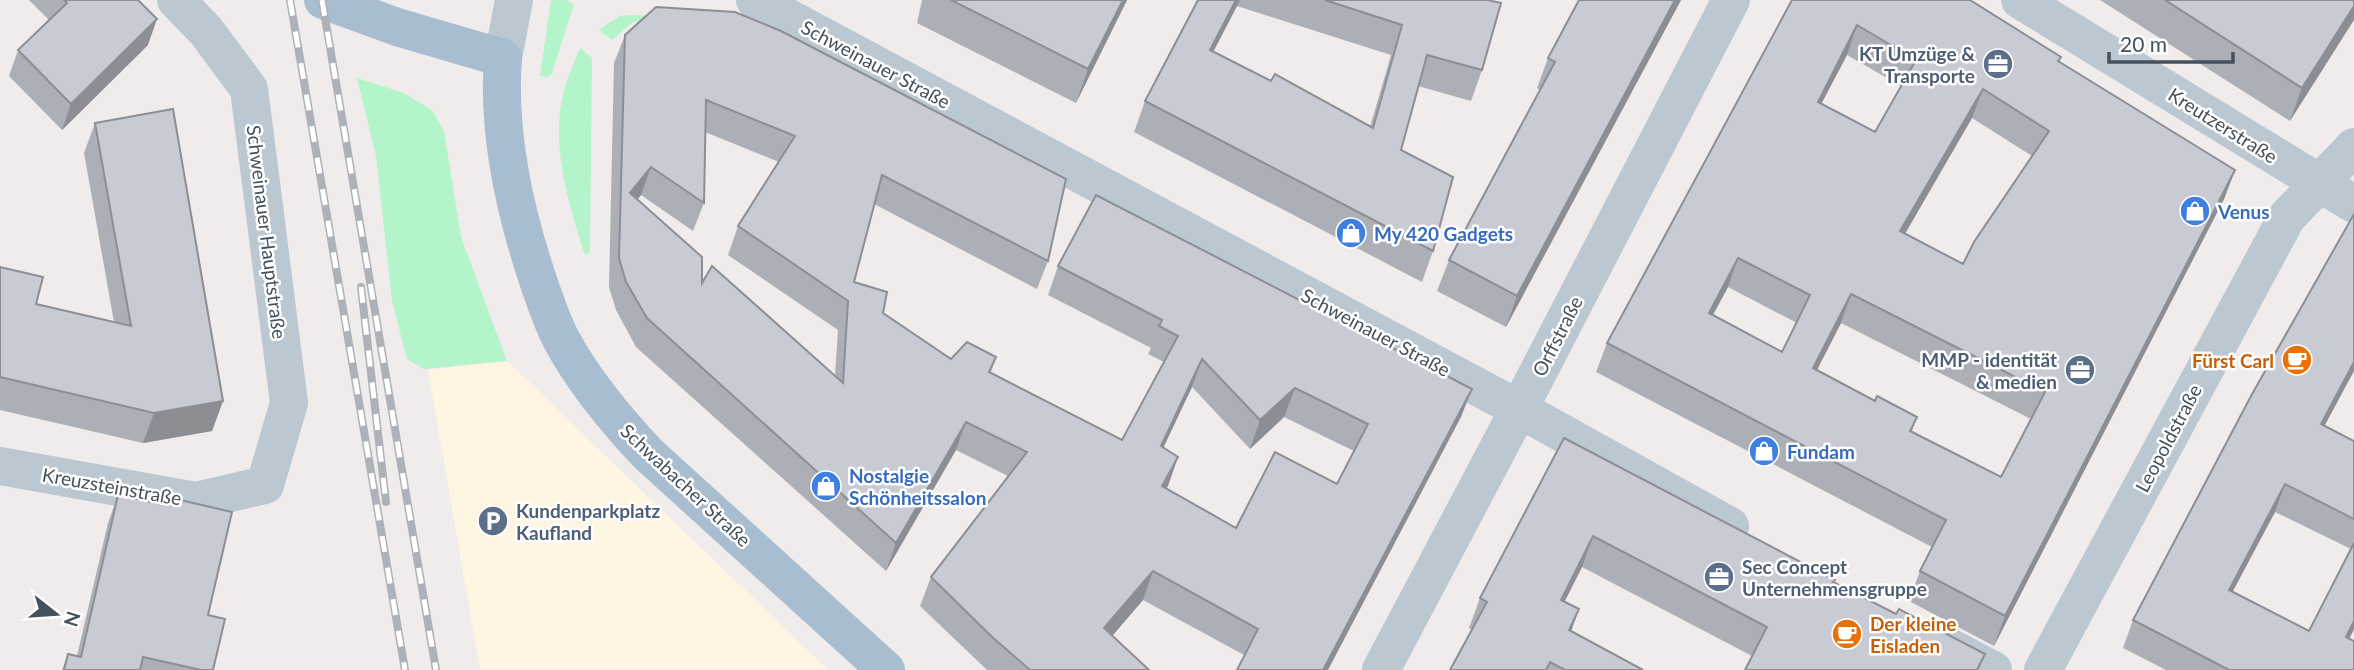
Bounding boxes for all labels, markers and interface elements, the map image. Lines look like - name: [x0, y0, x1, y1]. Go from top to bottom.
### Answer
- street label: Schweinauer Straße: [798, 15, 954, 113]
- scale bar: [2109, 21, 2233, 65]
- text: 20 m: [2120, 31, 2167, 56]
- place label: KT Umzüge & Transporte: [1859, 42, 1975, 87]
- office icon: KT Umzüge & Transporte: [1981, 47, 2015, 81]
- street label: Kreutzerstraße: [2164, 82, 2282, 168]
- street label: Schweinauer Hauptstraße: [242, 124, 292, 340]
- shop icon: Venus: [2178, 194, 2212, 228]
- place label: Venus: [2217, 200, 2270, 223]
- shop icon: My 420 Gadgets: [1334, 216, 1368, 250]
- place label: My 420 Gadgets: [1374, 222, 1513, 245]
- street label: Schweinauer Straße: [1298, 283, 1454, 381]
- street label: Orffstraße: [1527, 292, 1587, 380]
- cafe icon: Fürst Carl: [2280, 343, 2314, 377]
- place label: MMP - identität & medien: [1921, 348, 2057, 393]
- place label: Fürst Carl: [2192, 349, 2274, 372]
- office icon: MMP - identität & medien: [2063, 353, 2097, 387]
- street label: Leopoldstraße: [2130, 380, 2206, 496]
- street label: Schwabacher Straße: [616, 419, 756, 551]
- shop icon: Fundam: [1747, 434, 1781, 468]
- place label: Fundam: [1787, 440, 1855, 463]
- street label: Kreuzsteinstraße: [41, 462, 183, 510]
- place label: Nostalgie Schönheitssalon: [849, 464, 986, 509]
- shop icon: Nostalgie Schönheitssalon: [809, 469, 843, 503]
- place label: Kundenparkplatz Kaufland: [516, 499, 660, 544]
- parking icon: Kundenparkplatz Kaufland: [476, 504, 510, 538]
- place label: Sec Concept Unternehmensgruppe: [1742, 555, 1927, 600]
- office icon: Sec Concept Unternehmensgruppe: [1702, 560, 1736, 594]
- north arrow: [21, 579, 91, 649]
- text: N: [60, 609, 86, 629]
- place label: Der kleine Eisladen: [1870, 612, 1957, 657]
- cafe icon: Der kleine Eisladen: [1830, 617, 1864, 651]

